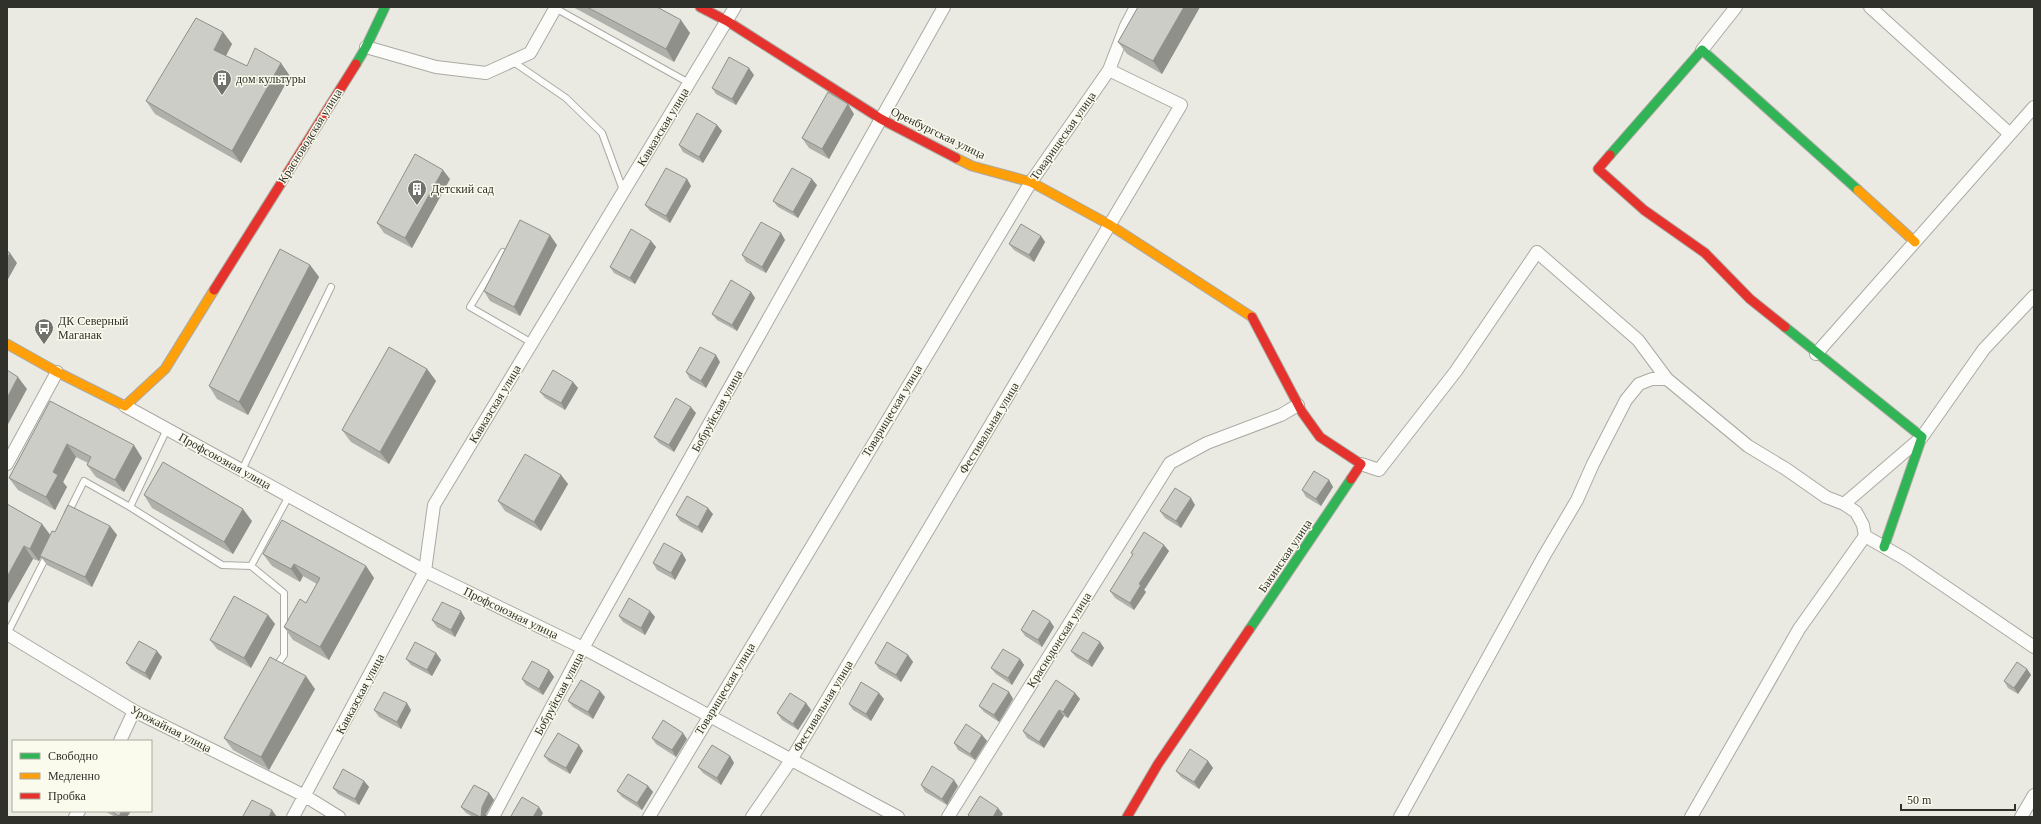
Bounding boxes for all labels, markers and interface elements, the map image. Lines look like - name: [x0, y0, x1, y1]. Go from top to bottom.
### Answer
- building icon: дом культуры: [211, 68, 233, 96]
- place label: дом культуры: [236, 72, 306, 86]
- street label: Кавказская улица: [634, 85, 692, 169]
- street label: Красноводская улица: [275, 86, 345, 186]
- street label: Товарищеская улица: [1027, 88, 1099, 183]
- street label: Оренбургская улица: [888, 104, 988, 162]
- building icon: Детский сад: [406, 178, 428, 206]
- place label: Детский сад: [431, 182, 494, 196]
- place label: ДК Северный Маганак: [58, 314, 129, 342]
- bus stop icon: ДК Северный Маганак: [33, 317, 55, 345]
- street label: Кавказская улица: [466, 362, 524, 446]
- street label: Товарищеская улица: [859, 362, 925, 460]
- street label: Бобруйская улица: [689, 367, 746, 455]
- street label: Фестивальная улица: [956, 379, 1022, 476]
- street label: Профсоюзная улица: [176, 430, 274, 493]
- street label: Бакинская улица: [1255, 516, 1315, 595]
- street label: Профсоюзная улица: [461, 584, 561, 642]
- street label: Краснодонская улица: [1024, 589, 1094, 690]
- street label: Товарищеская улица: [692, 640, 758, 738]
- street label: Бобруйская улица: [531, 650, 587, 738]
- street label: Кавказская улица: [333, 651, 387, 737]
- street label: Фестивальная улица: [790, 657, 856, 754]
- street label: Урожайная улица: [128, 703, 214, 756]
- legend: [12, 740, 152, 812]
- text: Свободно: [48, 749, 98, 763]
- text: Медленно: [48, 769, 100, 783]
- scale bar: [1901, 786, 2015, 812]
- text: Пробка: [48, 789, 86, 803]
- text: 50 m: [1907, 793, 1932, 807]

